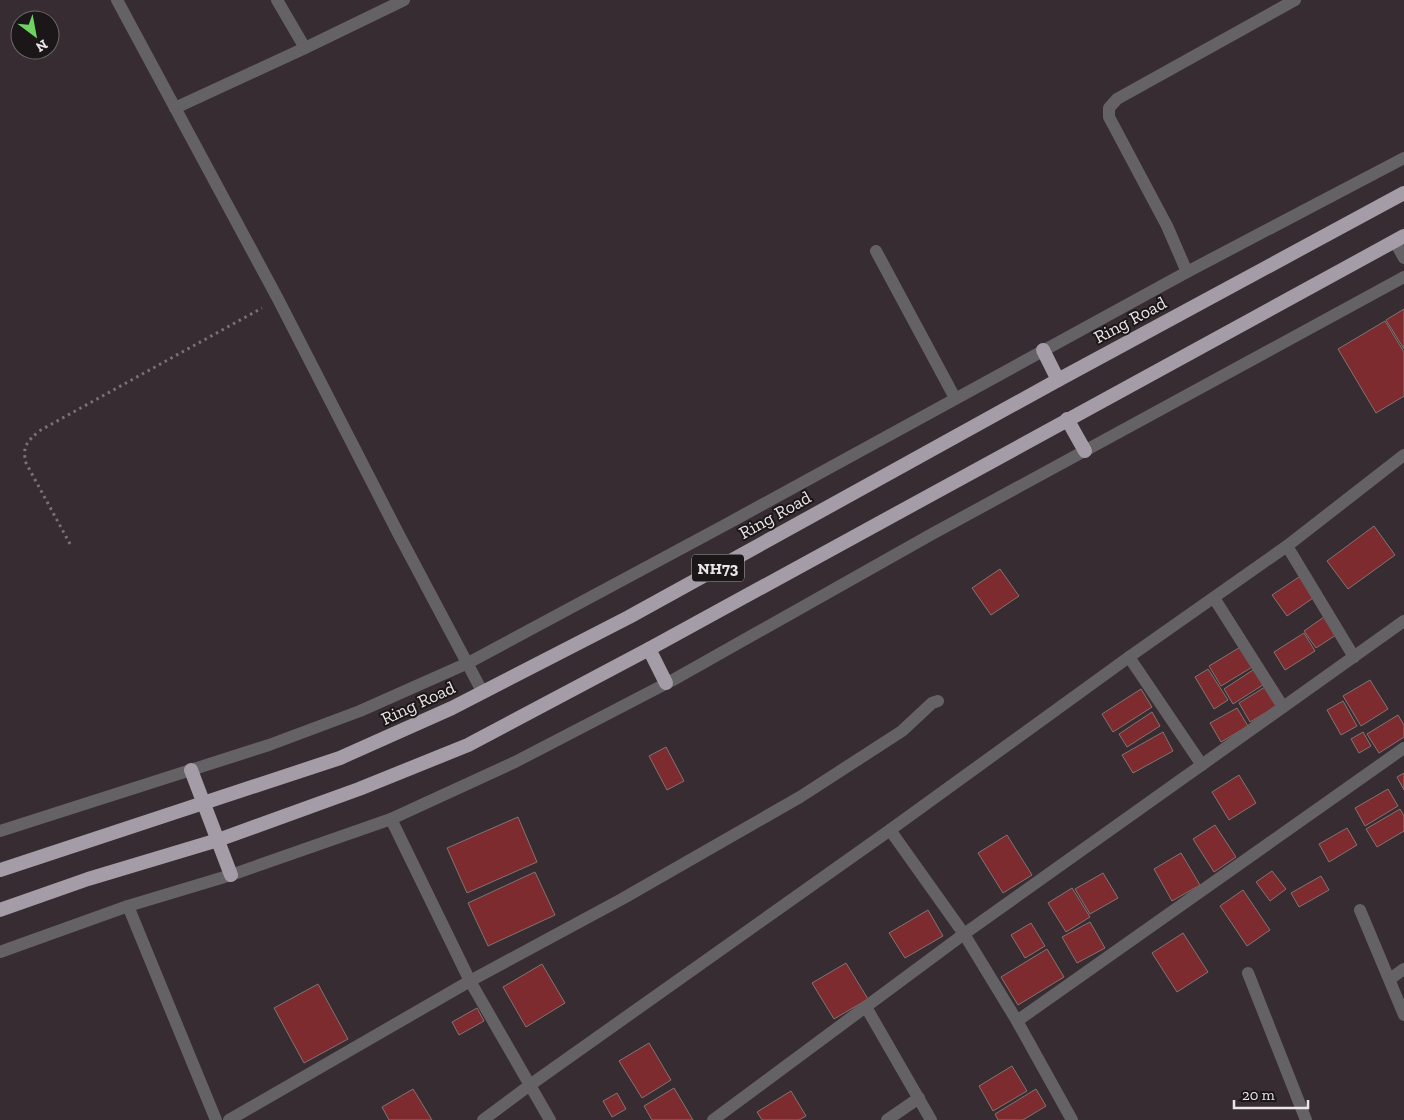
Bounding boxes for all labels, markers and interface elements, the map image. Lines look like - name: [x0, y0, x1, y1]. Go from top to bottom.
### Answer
- north arrow: [10, 10, 60, 60]
- text: N: [32, 36, 51, 56]
- street label: Ring Road: [1090, 292, 1170, 348]
- street label: Ring Road: [735, 486, 815, 544]
- road number: NH73: [692, 554, 744, 582]
- street label: Ring Road: [377, 676, 459, 730]
- scale bar: [1234, 1078, 1308, 1110]
- text: 20 m: [1242, 1086, 1275, 1104]

